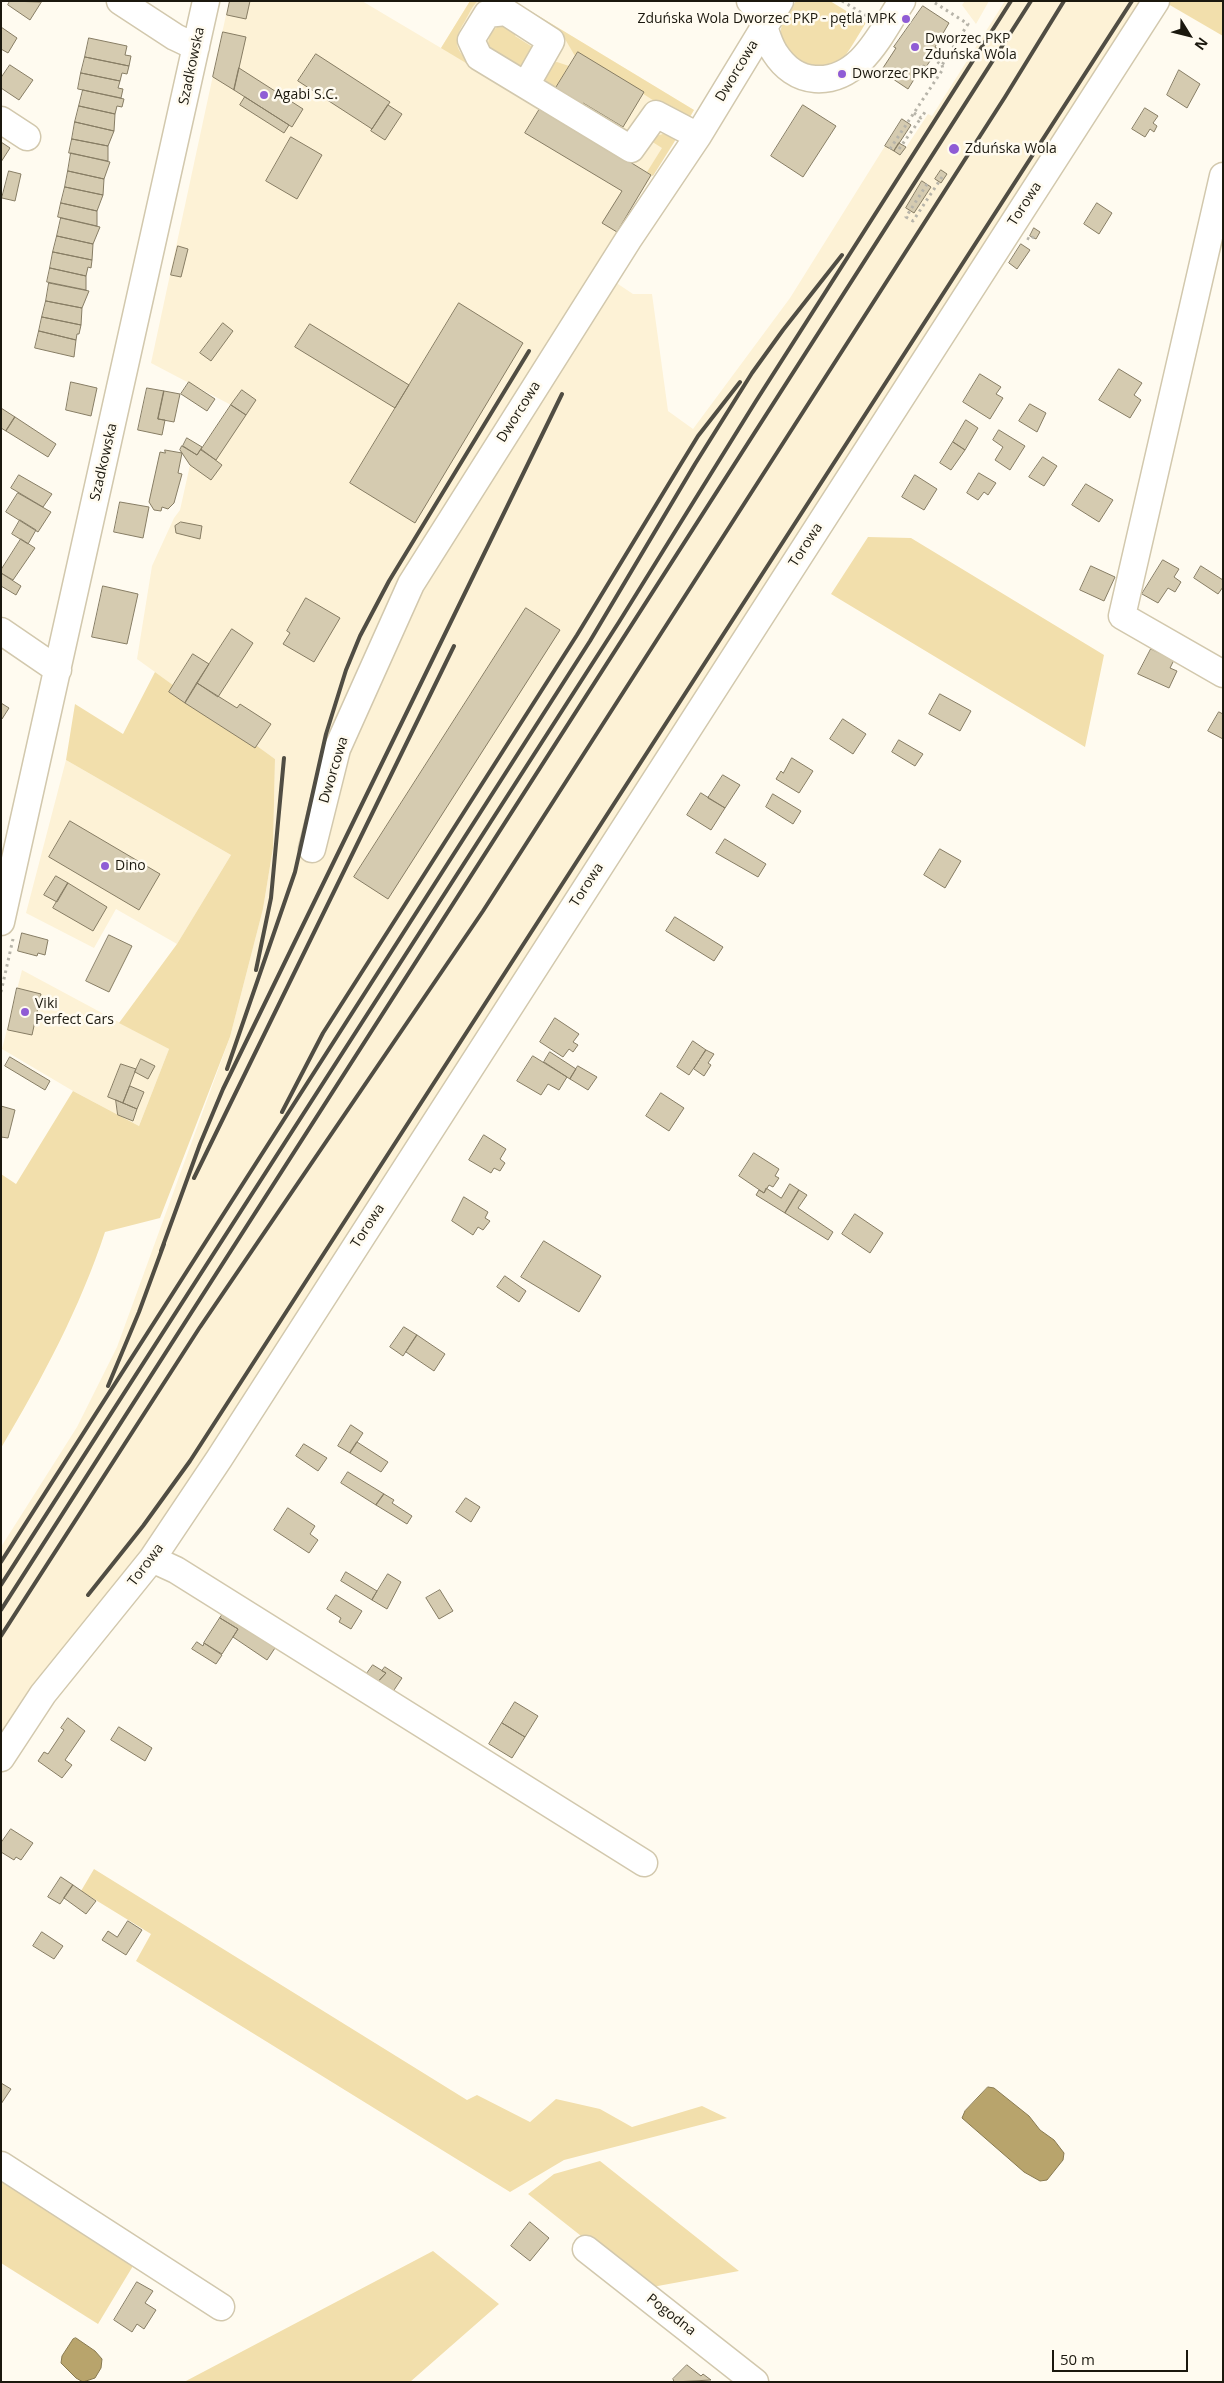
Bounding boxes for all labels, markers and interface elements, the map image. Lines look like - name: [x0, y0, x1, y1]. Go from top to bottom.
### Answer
- north arrow: [1164, 10, 1214, 60]
- place label: Zduńska Wola Dworzec PKP - pętla MPK: [637, 11, 896, 27]
- marker: Zduńska Wola Dworzec PKP - pętla MPK: [900, 13, 912, 25]
- street label: Szadkowska: [176, 26, 208, 106]
- place label: Dworzec PKP Zduńska Wola: [925, 31, 1017, 64]
- text: N: [1191, 34, 1213, 54]
- street label: Dworcowa: [712, 37, 762, 105]
- marker: Dworzec PKP Zduńska Wola: [909, 41, 921, 53]
- place label: Dworzec PKP: [852, 66, 937, 82]
- marker: Dworzec PKP: [836, 68, 848, 80]
- place label: Agabi S.C.: [274, 87, 338, 103]
- marker: Agabi S.C.: [258, 89, 270, 101]
- place label: Zduńska Wola: [965, 141, 1057, 157]
- marker: Zduńska Wola: [947, 142, 961, 156]
- street label: Torowa: [1005, 179, 1045, 229]
- street label: Dworcowa: [494, 378, 544, 446]
- street label: Szadkowska: [87, 422, 121, 502]
- street label: Torowa: [786, 520, 826, 570]
- street label: Dworcowa: [316, 735, 352, 805]
- place label: Dino: [115, 858, 146, 874]
- marker: Dino: [99, 860, 111, 872]
- street label: Torowa: [567, 860, 607, 910]
- place label: Viki Perfect Cars: [35, 996, 114, 1028]
- marker: Viki Perfect Cars: [19, 1006, 31, 1018]
- street label: Torowa: [348, 1201, 388, 1251]
- street label: Torowa: [125, 1540, 167, 1590]
- street label: Pogodna: [643, 2291, 699, 2339]
- scale bar: [1054, 2340, 1190, 2372]
- text: 50 m: [1060, 2349, 1095, 2369]

